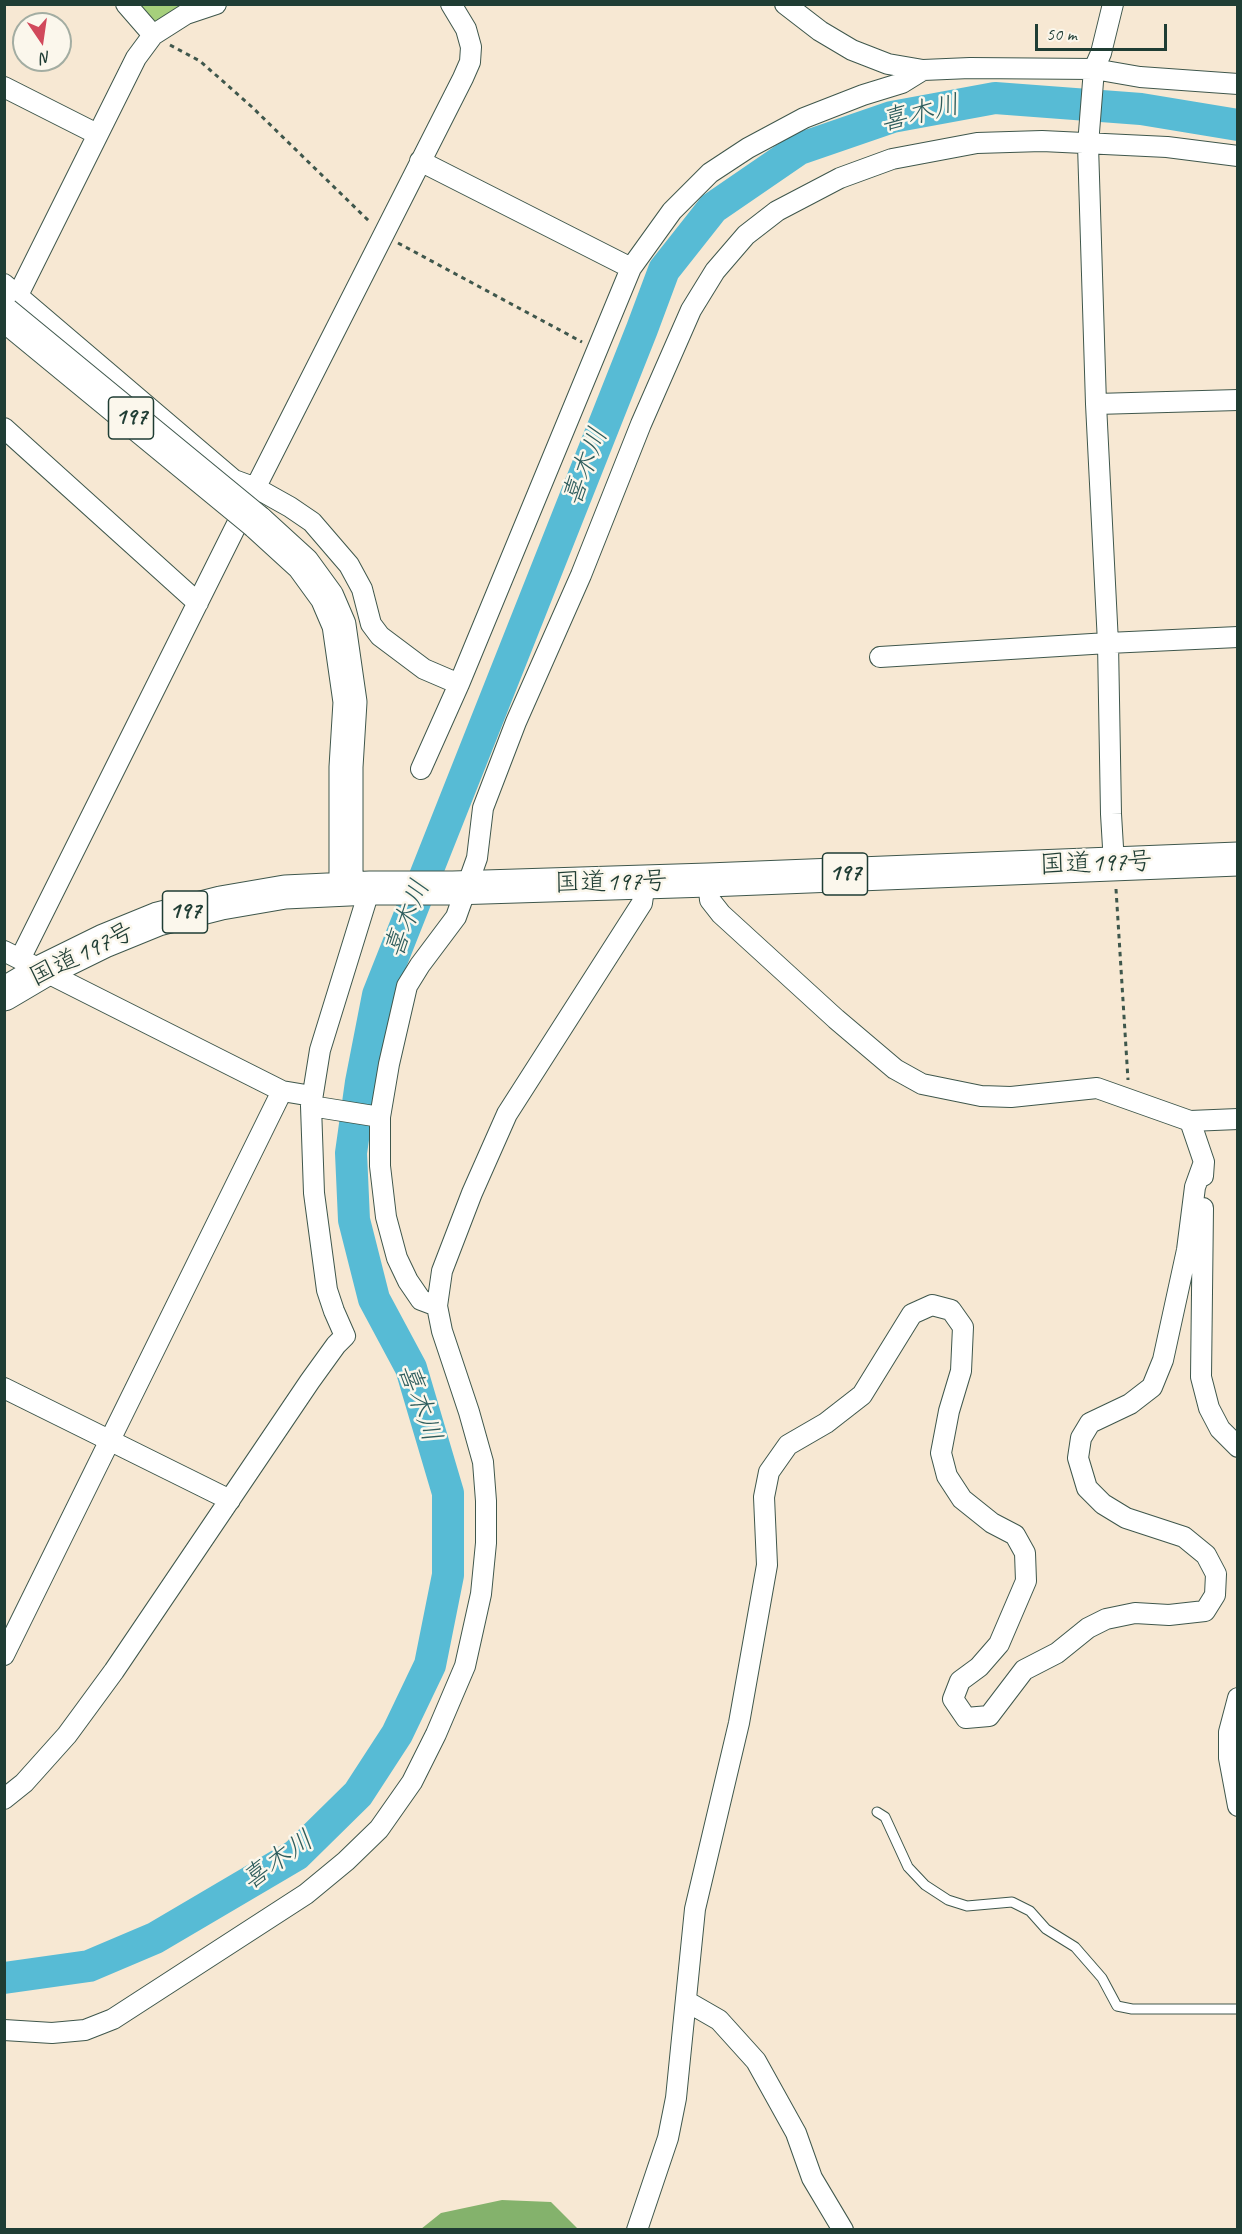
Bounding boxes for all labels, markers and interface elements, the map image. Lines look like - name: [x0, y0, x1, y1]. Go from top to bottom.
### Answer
- north arrow: [12, 12, 72, 72]
- scale bar: [1038, 12, 1170, 50]
- text: 50 m: [1046, 23, 1077, 45]
- text: N: [39, 47, 53, 68]
- water label: 喜木川: [877, 89, 963, 139]
- road number: 197: [108, 397, 154, 439]
- water label: 喜木川: [556, 423, 616, 511]
- street label: 国道197号: [1039, 846, 1153, 882]
- road number: 197: [822, 853, 868, 895]
- street label: 国道197号: [554, 866, 668, 900]
- water label: 喜木川: [378, 875, 438, 963]
- road number: 197: [162, 891, 207, 933]
- street label: 国道197号: [24, 916, 140, 994]
- water label: 喜木川: [390, 1359, 448, 1447]
- water label: 喜木川: [236, 1824, 320, 1898]

